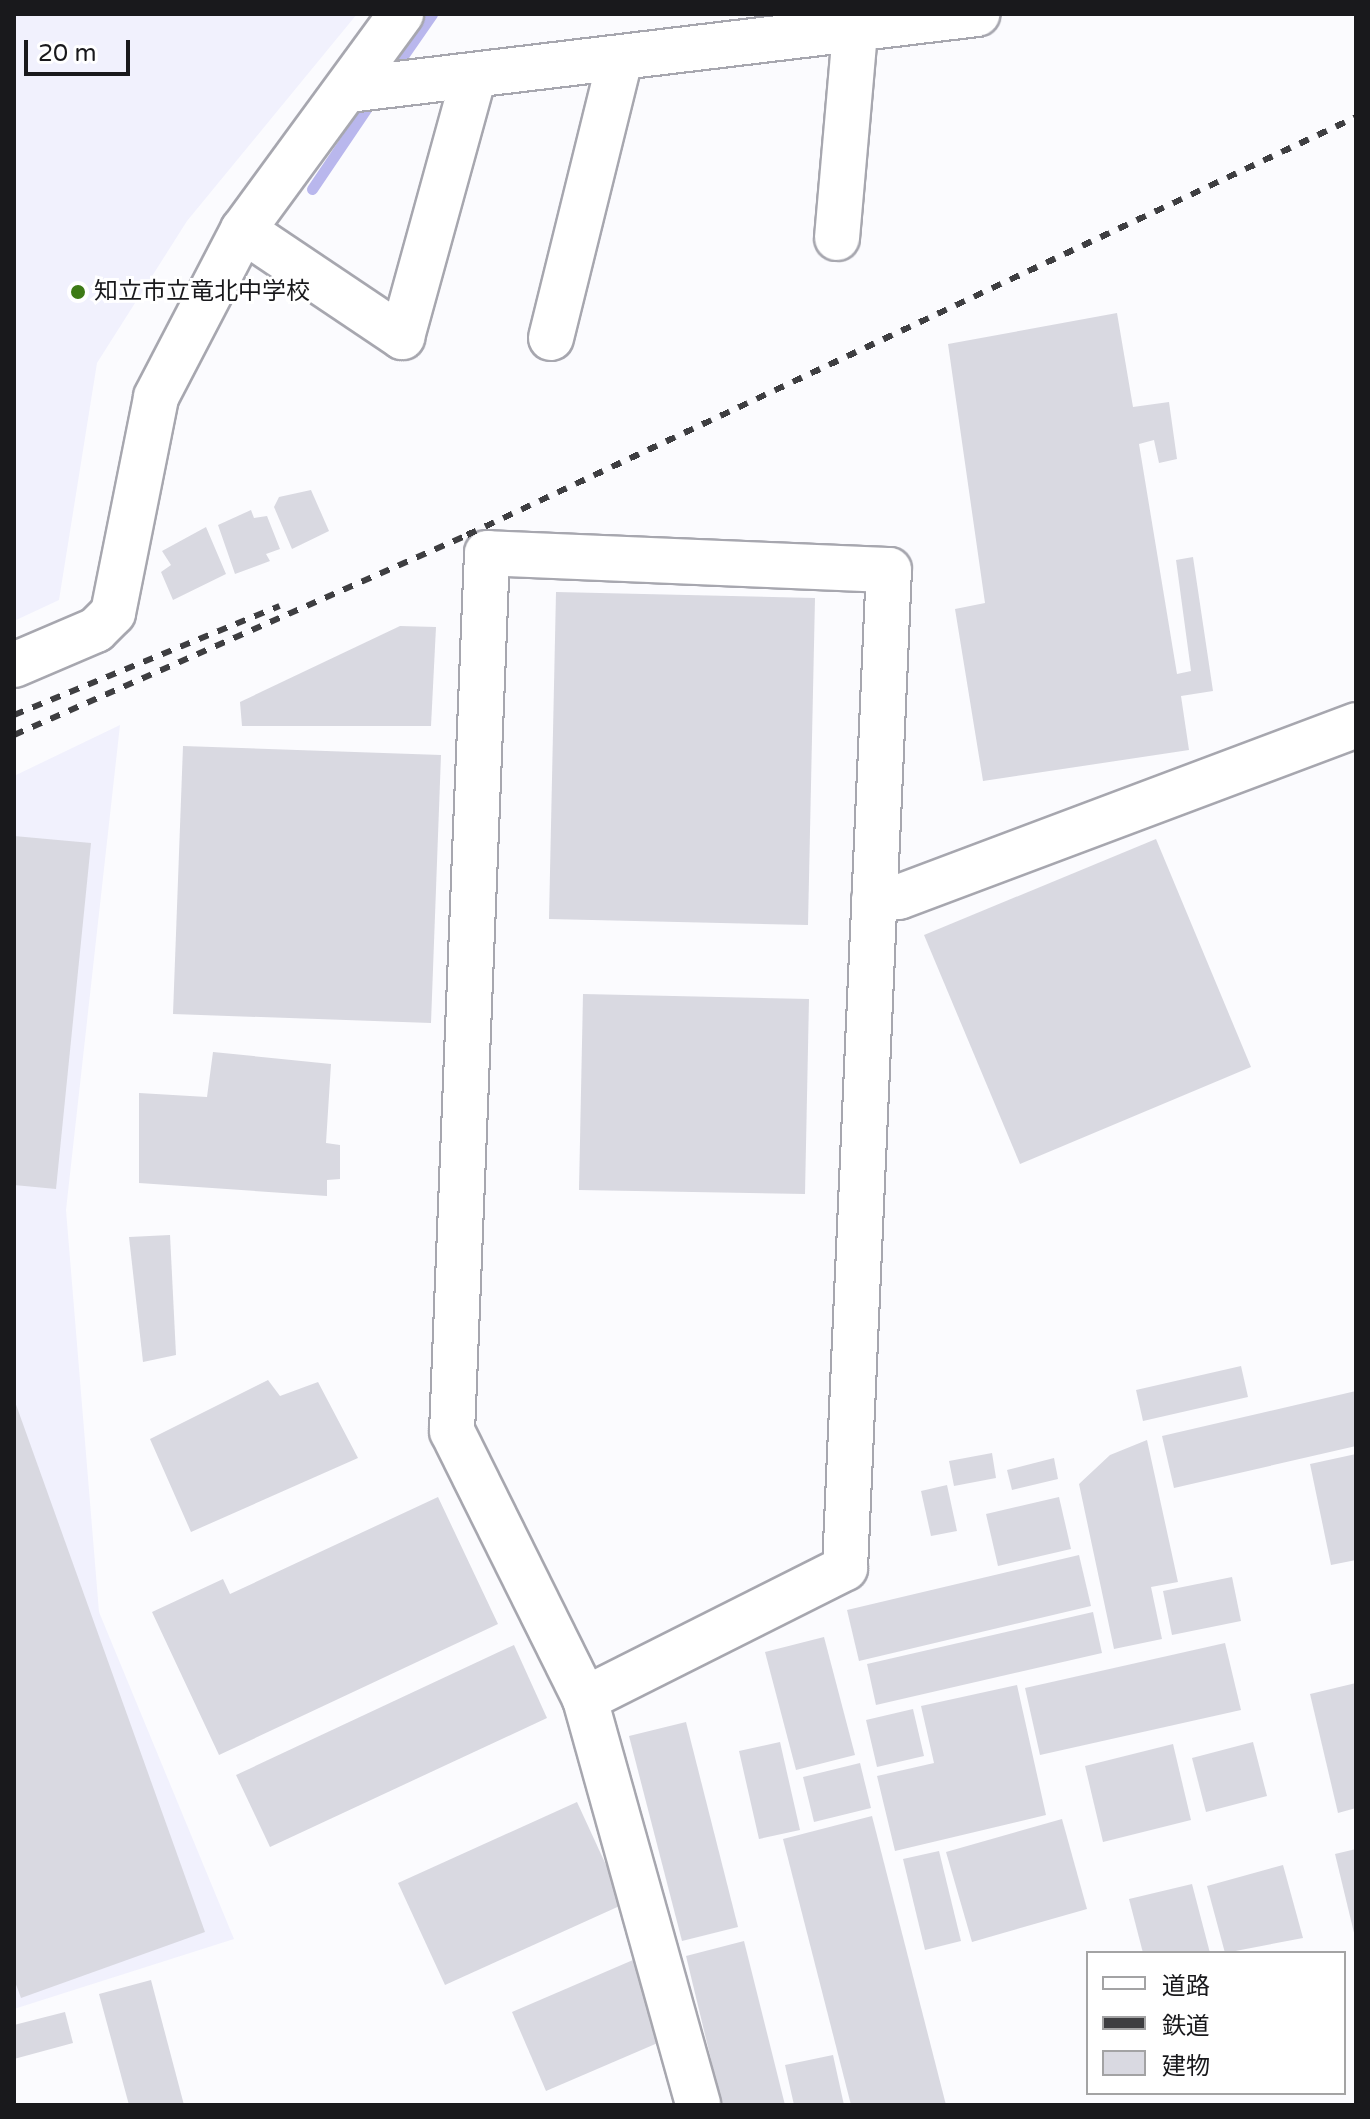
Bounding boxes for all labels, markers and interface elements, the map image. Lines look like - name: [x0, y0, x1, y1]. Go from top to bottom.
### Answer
- scale bar: [28, 24, 134, 74]
- text: 20 m: [38, 39, 96, 68]
- place label: 知立市立竜北中学校: [94, 278, 310, 306]
- marker: 知立市立竜北中学校: [69, 283, 87, 301]
- legend: [1086, 1951, 1346, 2095]
- text: 道路: [1162, 1972, 1210, 2001]
- text: 鉄道: [1162, 2012, 1210, 2041]
- text: 建物: [1162, 2052, 1210, 2081]

